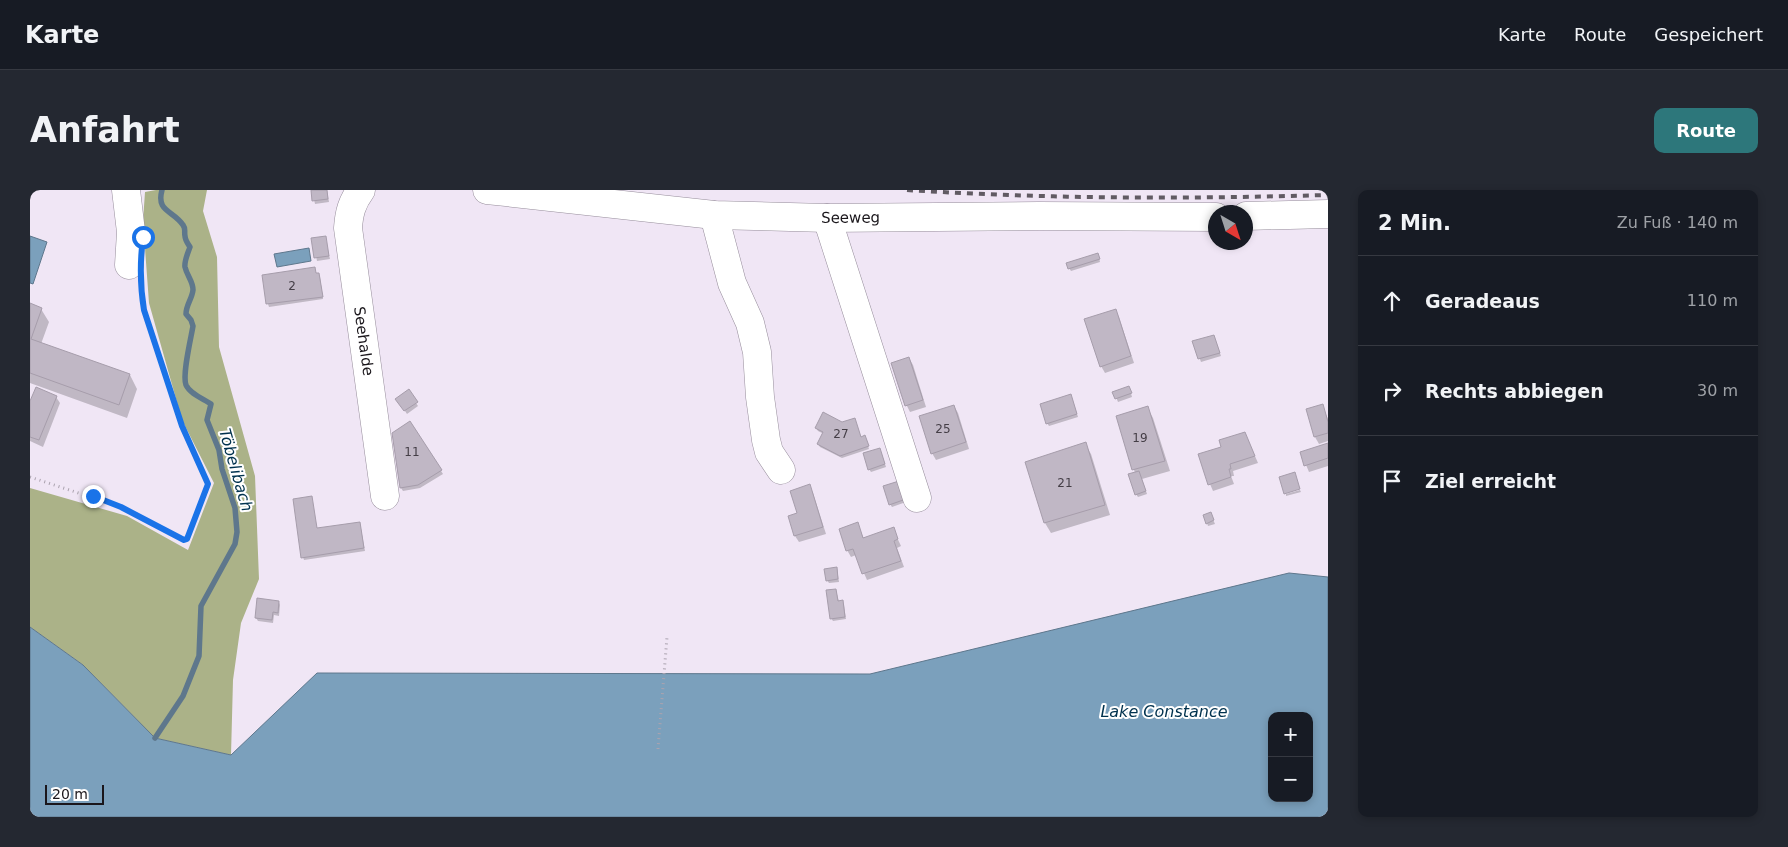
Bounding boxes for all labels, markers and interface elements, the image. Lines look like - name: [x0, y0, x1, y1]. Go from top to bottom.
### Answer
- text: Karte: [25, 21, 99, 49]
- text: Karte: [1498, 24, 1546, 45]
- text: Route: [1574, 24, 1626, 45]
- text: Gespeichert: [1654, 24, 1763, 45]
- button: Route: [1654, 108, 1758, 153]
- text: Anfahrt: [30, 110, 180, 150]
- north arrow: [1208, 205, 1253, 250]
- street label: Seeweg: [821, 208, 880, 227]
- text: 2 Min.: [1378, 211, 1451, 235]
- text: Zu Fuß · 140 m: [1617, 213, 1738, 232]
- route start: [132, 226, 155, 249]
- house number: 2: [288, 279, 296, 293]
- icon: ahead: [1378, 287, 1406, 315]
- text: Geradeaus: [1425, 290, 1540, 312]
- text: 110 m: [1687, 291, 1738, 310]
- street label: Seehalde: [350, 305, 377, 377]
- icon: right: [1378, 377, 1406, 405]
- text: Rechts abbiegen: [1425, 380, 1604, 402]
- text: 30 m: [1697, 381, 1738, 400]
- house number: 25: [935, 422, 951, 436]
- water label: Töbelibach: [215, 426, 257, 514]
- house number: 27: [833, 427, 849, 441]
- house number: 19: [1132, 431, 1148, 445]
- house number: 11: [404, 445, 420, 459]
- icon: arrive: [1378, 467, 1406, 495]
- text: Ziel erreicht: [1425, 470, 1556, 492]
- house number: 21: [1057, 476, 1073, 490]
- route end: [82, 485, 105, 508]
- water label: Lake Constance: [1100, 702, 1228, 721]
- map controls: [1268, 712, 1313, 802]
- button: +: [1268, 712, 1313, 757]
- button: −: [1268, 757, 1313, 802]
- scale bar: [45, 782, 104, 805]
- text: 20 m: [52, 786, 88, 802]

